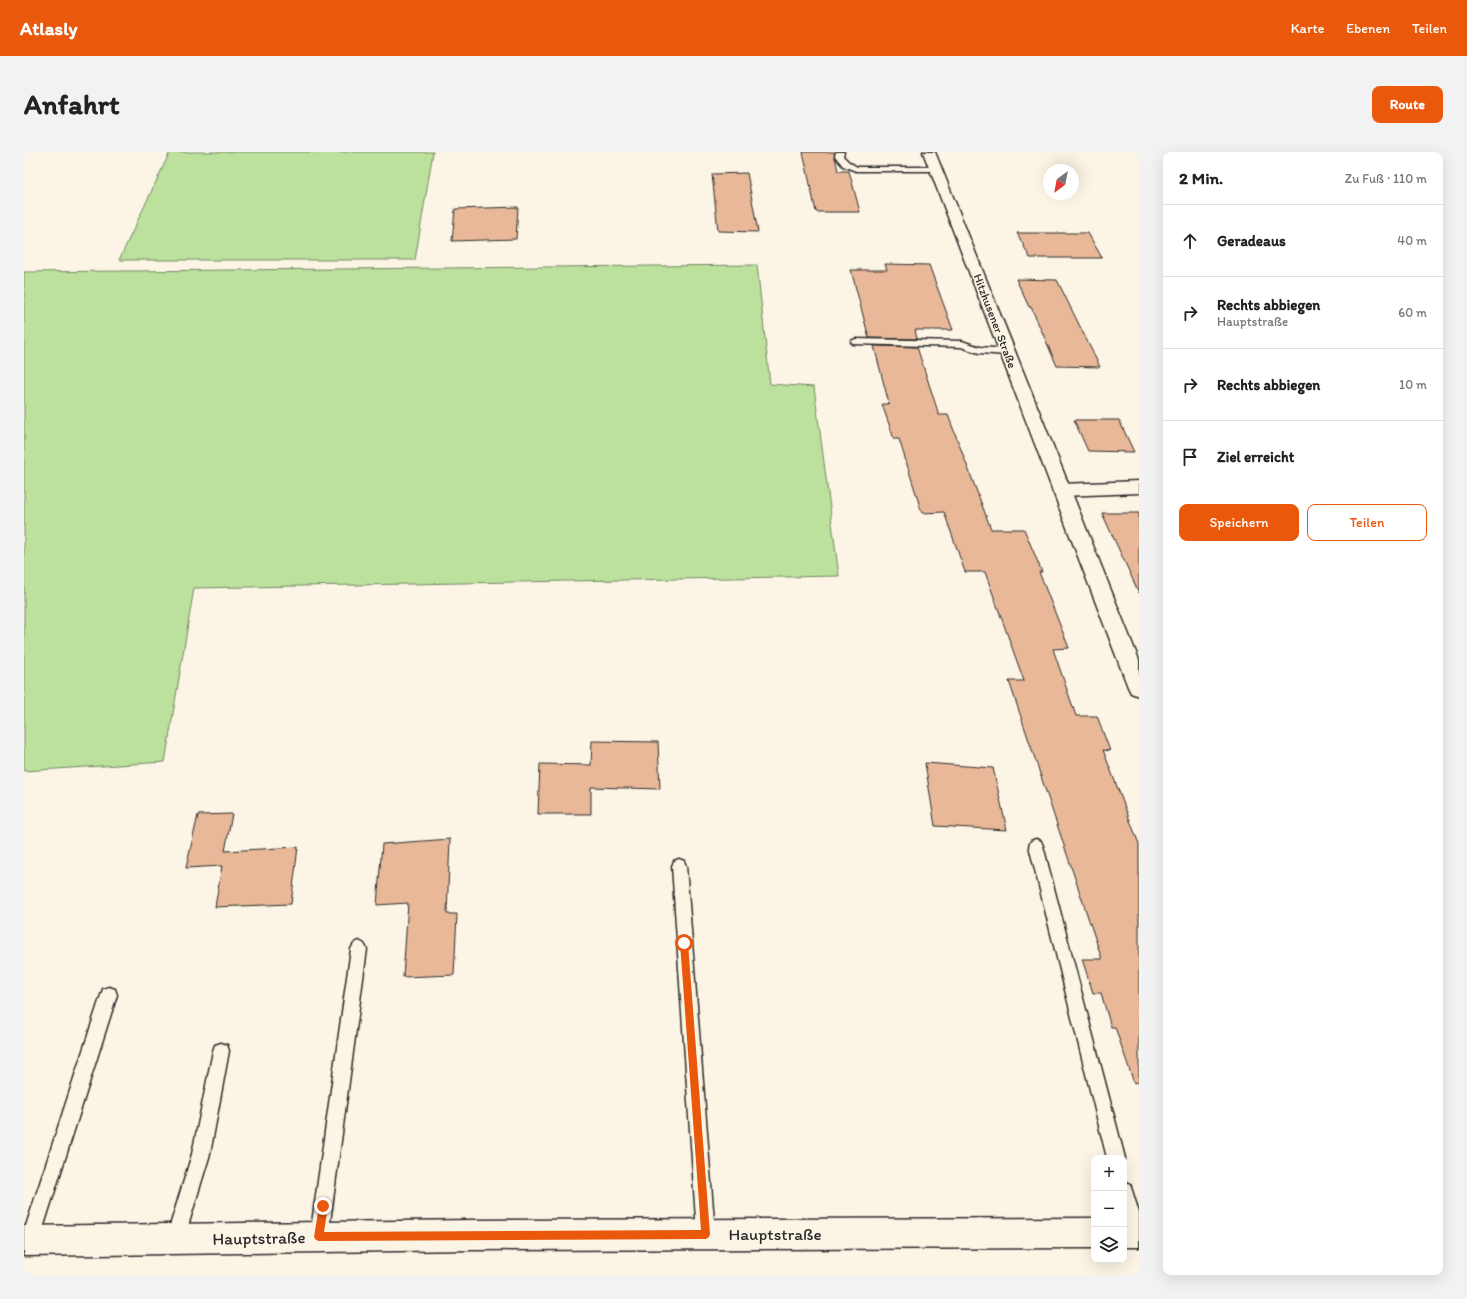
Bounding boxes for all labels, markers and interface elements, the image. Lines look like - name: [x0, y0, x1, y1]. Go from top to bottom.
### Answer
- text: Atlasly: [20, 17, 77, 40]
- text: Karte: [1291, 20, 1324, 37]
- text: Ebenen: [1346, 20, 1390, 37]
- text: Teilen: [1412, 20, 1447, 37]
- button: Route: [1372, 86, 1443, 123]
- text: Anfahrt: [24, 87, 119, 121]
- north arrow: [1043, 164, 1079, 200]
- text: 2 Min.: [1179, 168, 1223, 188]
- text: Zu Fuß · 110 m: [1345, 171, 1427, 186]
- icon: ahead: [1179, 230, 1201, 252]
- text: Geradeaus: [1217, 232, 1286, 250]
- text: 40 m: [1397, 233, 1427, 248]
- street label: Hitzhusener Straße: [971, 272, 1019, 370]
- text: Rechts abbiegen: [1217, 296, 1320, 314]
- icon: right: [1179, 302, 1201, 324]
- text: 60 m: [1398, 305, 1427, 320]
- text: Hauptstraße: [1217, 314, 1288, 329]
- icon: right: [1179, 374, 1201, 396]
- text: Rechts abbiegen: [1217, 376, 1320, 394]
- text: 10 m: [1399, 377, 1427, 392]
- icon: arrive: [1179, 446, 1201, 468]
- text: Ziel erreicht: [1217, 448, 1294, 466]
- button: Speichern: [1179, 504, 1299, 541]
- button: Teilen: [1307, 504, 1427, 541]
- route start: [675, 934, 693, 952]
- map controls: [1091, 1155, 1127, 1263]
- button: +: [1091, 1155, 1127, 1191]
- button: −: [1091, 1191, 1127, 1227]
- route end: [314, 1197, 332, 1215]
- street label: Hauptstraße: [728, 1224, 822, 1244]
- street label: Hauptstraße: [212, 1227, 306, 1249]
- button: layers: [1091, 1227, 1127, 1263]

